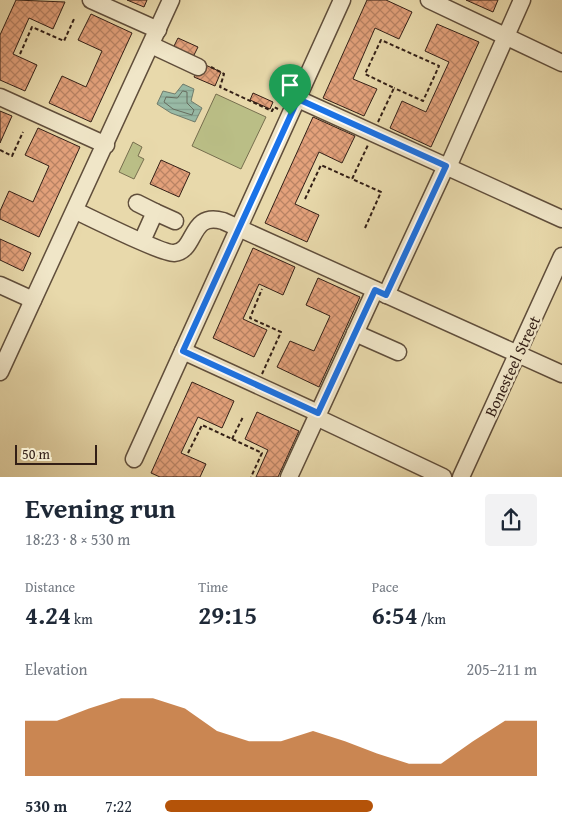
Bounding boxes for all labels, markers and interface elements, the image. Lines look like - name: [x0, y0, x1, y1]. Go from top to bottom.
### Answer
- pin: [269, 64, 311, 115]
- icon: arrive: [276, 71, 304, 99]
- street label: Bonesteel Street: [478, 311, 546, 421]
- scale bar: [15, 442, 98, 465]
- text: 50 m: [22, 444, 50, 464]
- text: Evening run: [25, 487, 176, 528]
- button: share: [485, 494, 537, 546]
- text: 18:23 · 8 × 530 m: [25, 527, 130, 551]
- text: Distance: [25, 577, 75, 597]
- text: Time: [198, 577, 228, 597]
- text: Pace: [372, 577, 399, 597]
- text: 4.24: [25, 597, 71, 633]
- text: 29:15: [198, 597, 257, 633]
- text: 6:54: [372, 597, 418, 633]
- text: km: [71, 609, 93, 629]
- text: /km: [418, 609, 446, 629]
- text: Elevation: [25, 657, 88, 681]
- text: 205–211 m: [467, 657, 537, 681]
- text: 530 m: [25, 794, 67, 818]
- text: 7:22: [105, 794, 132, 818]

